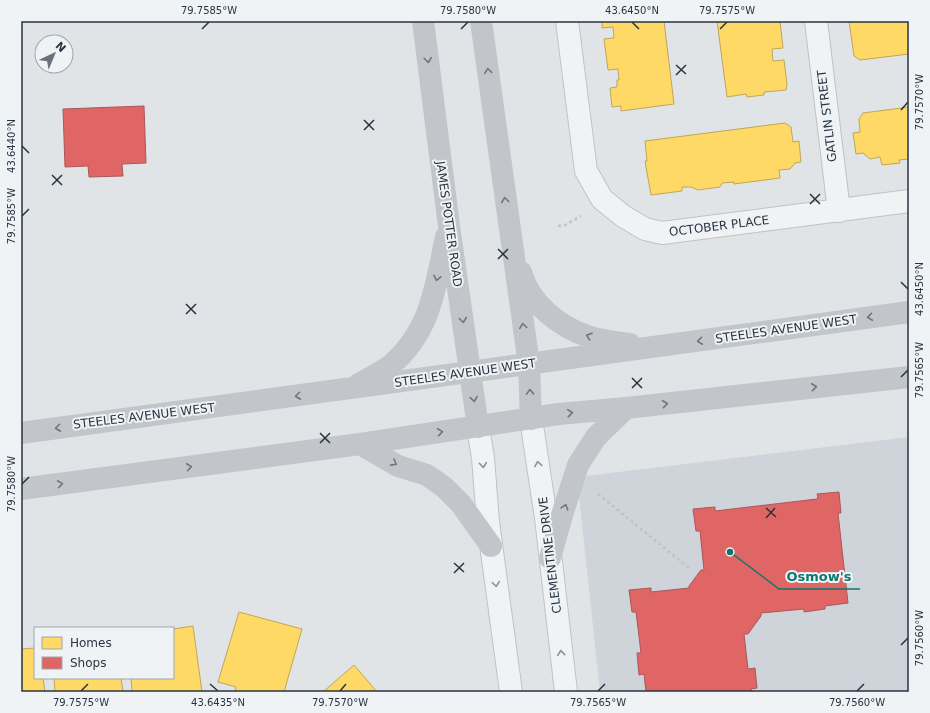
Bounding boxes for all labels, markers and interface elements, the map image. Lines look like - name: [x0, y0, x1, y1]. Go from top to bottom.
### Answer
- text: 79.7585°W: [181, 5, 237, 16]
- text: 79.7580°W: [440, 5, 496, 16]
- text: 43.6450°N: [605, 5, 659, 16]
- text: 79.7575°W: [699, 5, 755, 16]
- north arrow: [34, 34, 74, 74]
- text: N: [53, 39, 68, 55]
- one-way arrow: [423, 57, 432, 63]
- one-way arrow: [484, 68, 493, 74]
- street label: GATLIN STREET: [814, 68, 840, 163]
- text: 79.7570°W: [914, 74, 925, 130]
- text: 43.6440°N: [6, 119, 17, 173]
- street label: JAMES POTTER ROAD: [433, 159, 465, 288]
- text: 79.7585°W: [6, 188, 17, 244]
- one-way arrow: [501, 197, 510, 203]
- street label: OCTOBER PLACE: [668, 213, 770, 239]
- text: 43.6450°N: [914, 262, 925, 316]
- one-way arrow: [433, 275, 441, 281]
- street label: STEELES AVENUE WEST: [714, 312, 858, 346]
- one-way arrow: [867, 312, 873, 321]
- one-way arrow: [458, 317, 467, 323]
- one-way arrow: [519, 323, 528, 329]
- one-way arrow: [586, 332, 593, 341]
- one-way arrow: [697, 336, 703, 345]
- text: 79.7565°W: [914, 342, 925, 398]
- street label: STEELES AVENUE WEST: [393, 356, 537, 390]
- one-way arrow: [811, 383, 817, 392]
- one-way arrow: [526, 389, 534, 395]
- one-way arrow: [295, 391, 301, 400]
- one-way arrow: [469, 396, 478, 402]
- street label: STEELES AVENUE WEST: [72, 400, 216, 432]
- one-way arrow: [662, 400, 668, 409]
- one-way arrow: [567, 409, 573, 418]
- one-way arrow: [55, 423, 61, 432]
- one-way arrow: [437, 428, 443, 437]
- text: 79.7580°W: [6, 456, 17, 512]
- one-way arrow: [389, 459, 397, 466]
- one-way arrow: [534, 461, 543, 467]
- one-way arrow: [185, 462, 192, 471]
- one-way arrow: [479, 462, 488, 468]
- one-way arrow: [57, 480, 63, 489]
- street label: CLEMENTINE DRIVE: [536, 496, 564, 614]
- one-way arrow: [560, 503, 568, 510]
- callout: Osmow's: [779, 564, 860, 589]
- text: Osmow's: [787, 569, 852, 584]
- one-way arrow: [492, 581, 501, 587]
- text: 79.7560°W: [914, 610, 925, 666]
- legend: [34, 627, 174, 679]
- text: Homes: [70, 636, 112, 650]
- one-way arrow: [557, 650, 566, 656]
- text: Shops: [70, 656, 106, 670]
- text: 79.7575°W: [53, 697, 109, 708]
- text: 43.6435°N: [191, 697, 245, 708]
- text: 79.7570°W: [312, 697, 368, 708]
- text: 79.7565°W: [570, 697, 626, 708]
- text: 79.7560°W: [829, 697, 885, 708]

